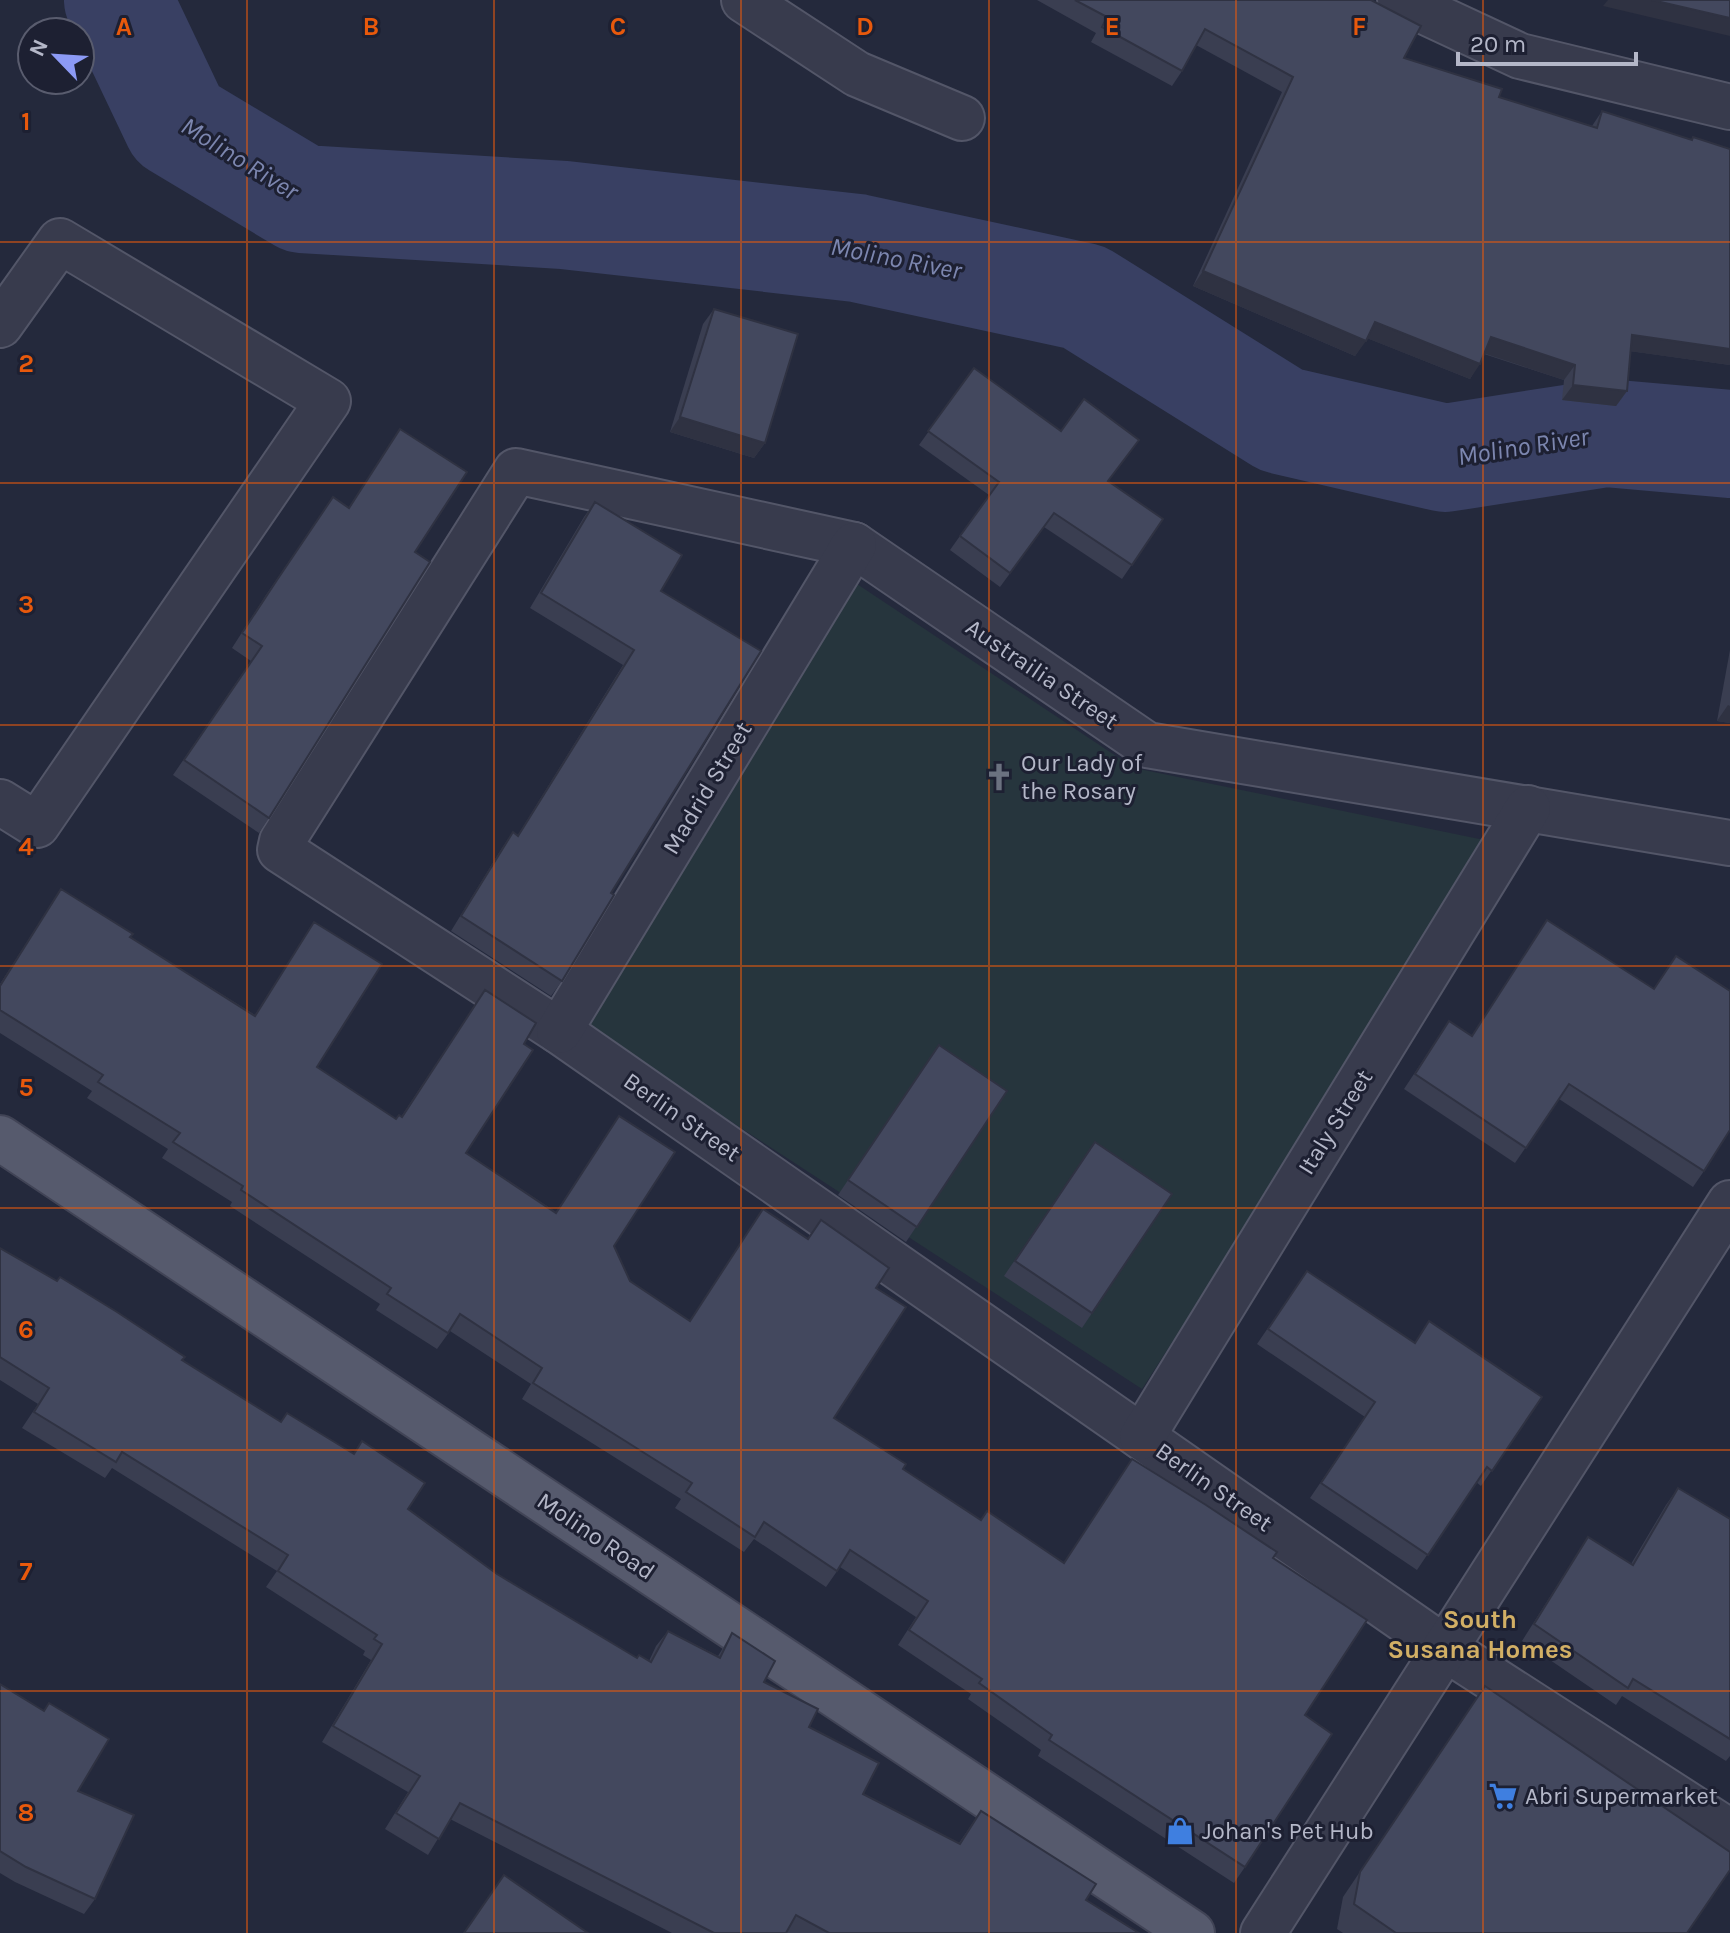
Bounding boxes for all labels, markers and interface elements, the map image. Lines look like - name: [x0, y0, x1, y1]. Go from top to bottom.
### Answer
- text: A: [116, 11, 132, 42]
- text: B: [363, 11, 379, 42]
- text: C: [610, 11, 626, 42]
- text: D: [856, 11, 874, 42]
- text: E: [1104, 11, 1120, 42]
- text: F: [1352, 11, 1366, 42]
- north arrow: [16, 16, 96, 96]
- scale bar: [1458, 16, 1636, 66]
- text: 20 m: [1470, 30, 1526, 58]
- text: N: [24, 35, 54, 61]
- text: 1: [21, 106, 31, 137]
- water label: Molino River: [175, 110, 305, 207]
- water label: Molino River: [828, 231, 965, 287]
- text: 2: [18, 348, 34, 379]
- water label: Molino River: [1455, 421, 1592, 472]
- text: 3: [18, 589, 34, 620]
- street label: Austrailia Street: [961, 613, 1123, 735]
- street label: Madrid Street: [657, 717, 757, 859]
- place label: Our Lady of the Rosary: [1021, 749, 1143, 805]
- church icon: Our Lady of the Rosary: [984, 762, 1014, 792]
- text: 4: [18, 831, 34, 862]
- street label: Italy Street: [1292, 1064, 1378, 1180]
- street label: Berlin Street: [618, 1067, 746, 1167]
- text: 5: [18, 1072, 34, 1103]
- text: 6: [18, 1314, 34, 1345]
- street label: Berlin Street: [1150, 1437, 1278, 1537]
- street label: Molino Road: [532, 1486, 660, 1586]
- text: 7: [20, 1556, 33, 1587]
- district label: South Susana Homes: [1387, 1604, 1573, 1665]
- supermarket icon: Abri Supermarket: [1488, 1781, 1518, 1811]
- place label: Abri Supermarket: [1525, 1782, 1718, 1810]
- text: 8: [18, 1797, 34, 1828]
- shop icon: Johan's Pet Hub: [1165, 1816, 1195, 1846]
- place label: Johan's Pet Hub: [1202, 1817, 1374, 1845]

